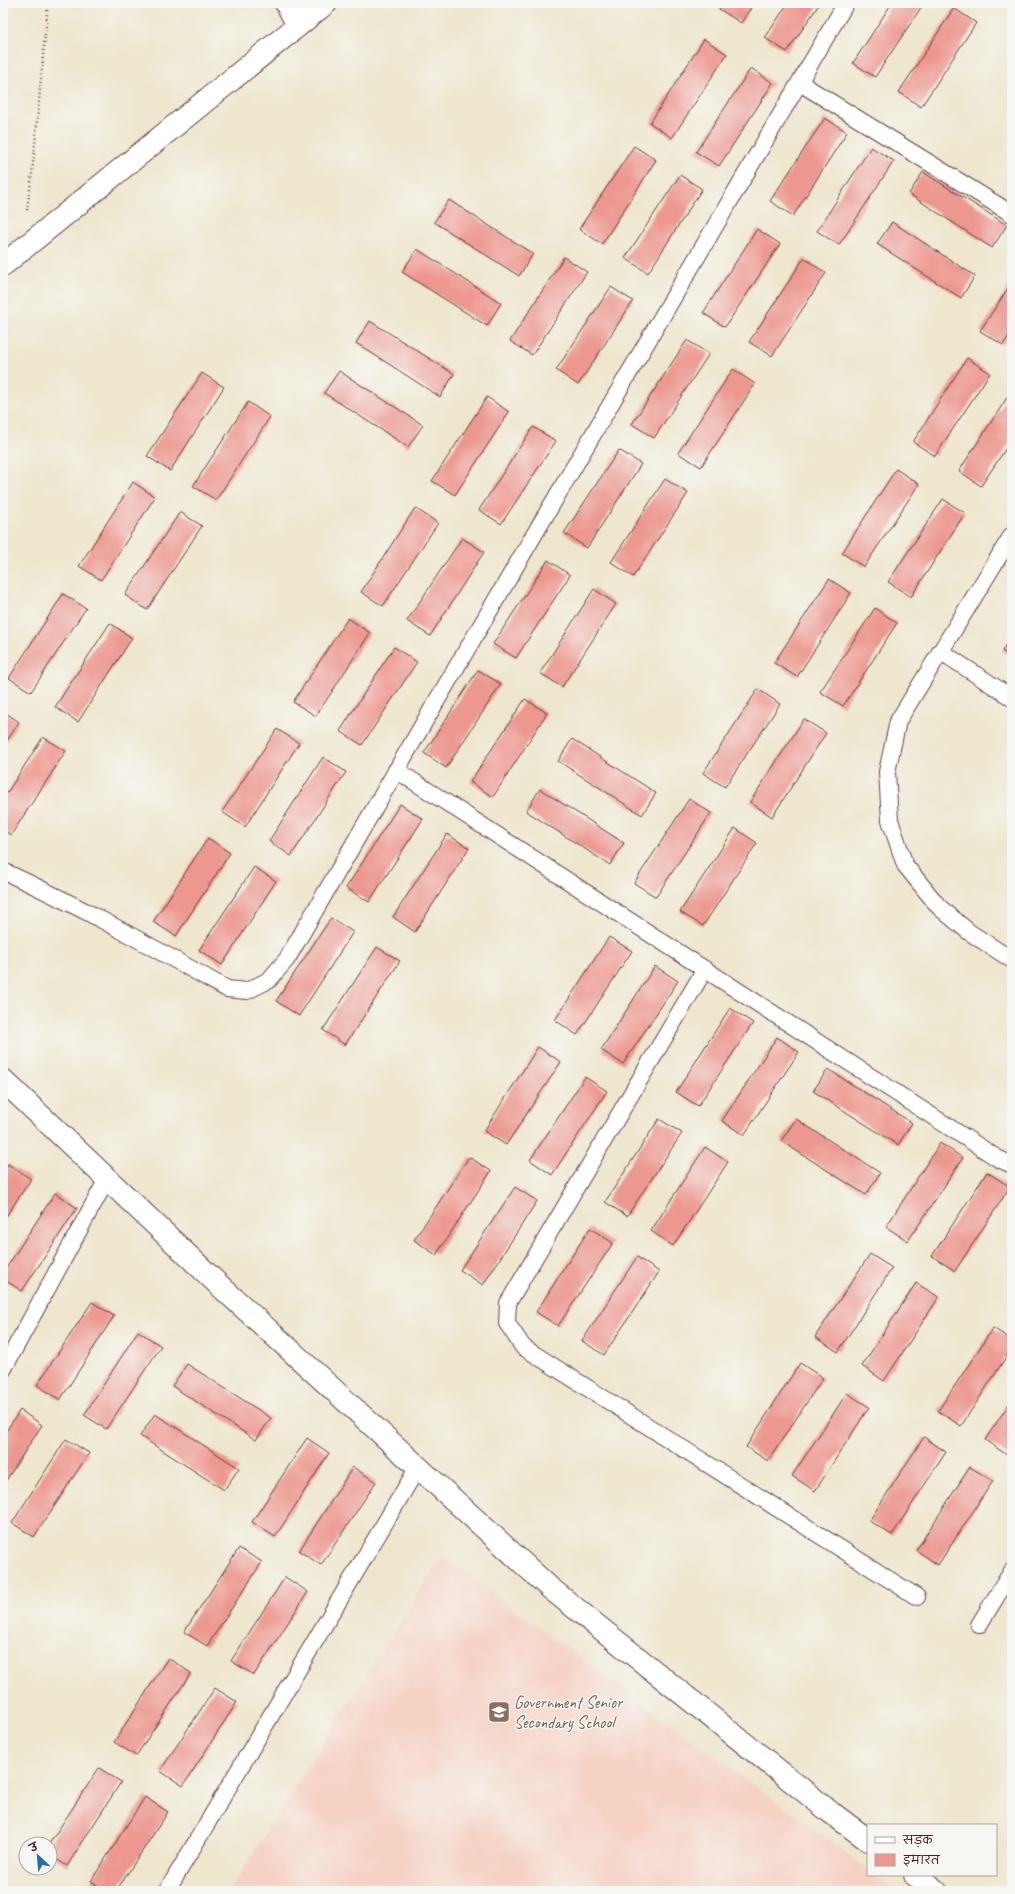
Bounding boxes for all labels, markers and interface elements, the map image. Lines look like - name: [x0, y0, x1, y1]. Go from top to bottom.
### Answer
- place label: Government Senior Secondary School: [514, 1692, 624, 1733]
- school or university icon: Government Senior Secondary School: [486, 1699, 512, 1725]
- legend: [867, 1824, 997, 1876]
- text: सड़क: [902, 1832, 934, 1848]
- north arrow: [18, 1836, 58, 1876]
- text: उ: [26, 1838, 41, 1855]
- text: इमारत: [903, 1852, 941, 1868]

